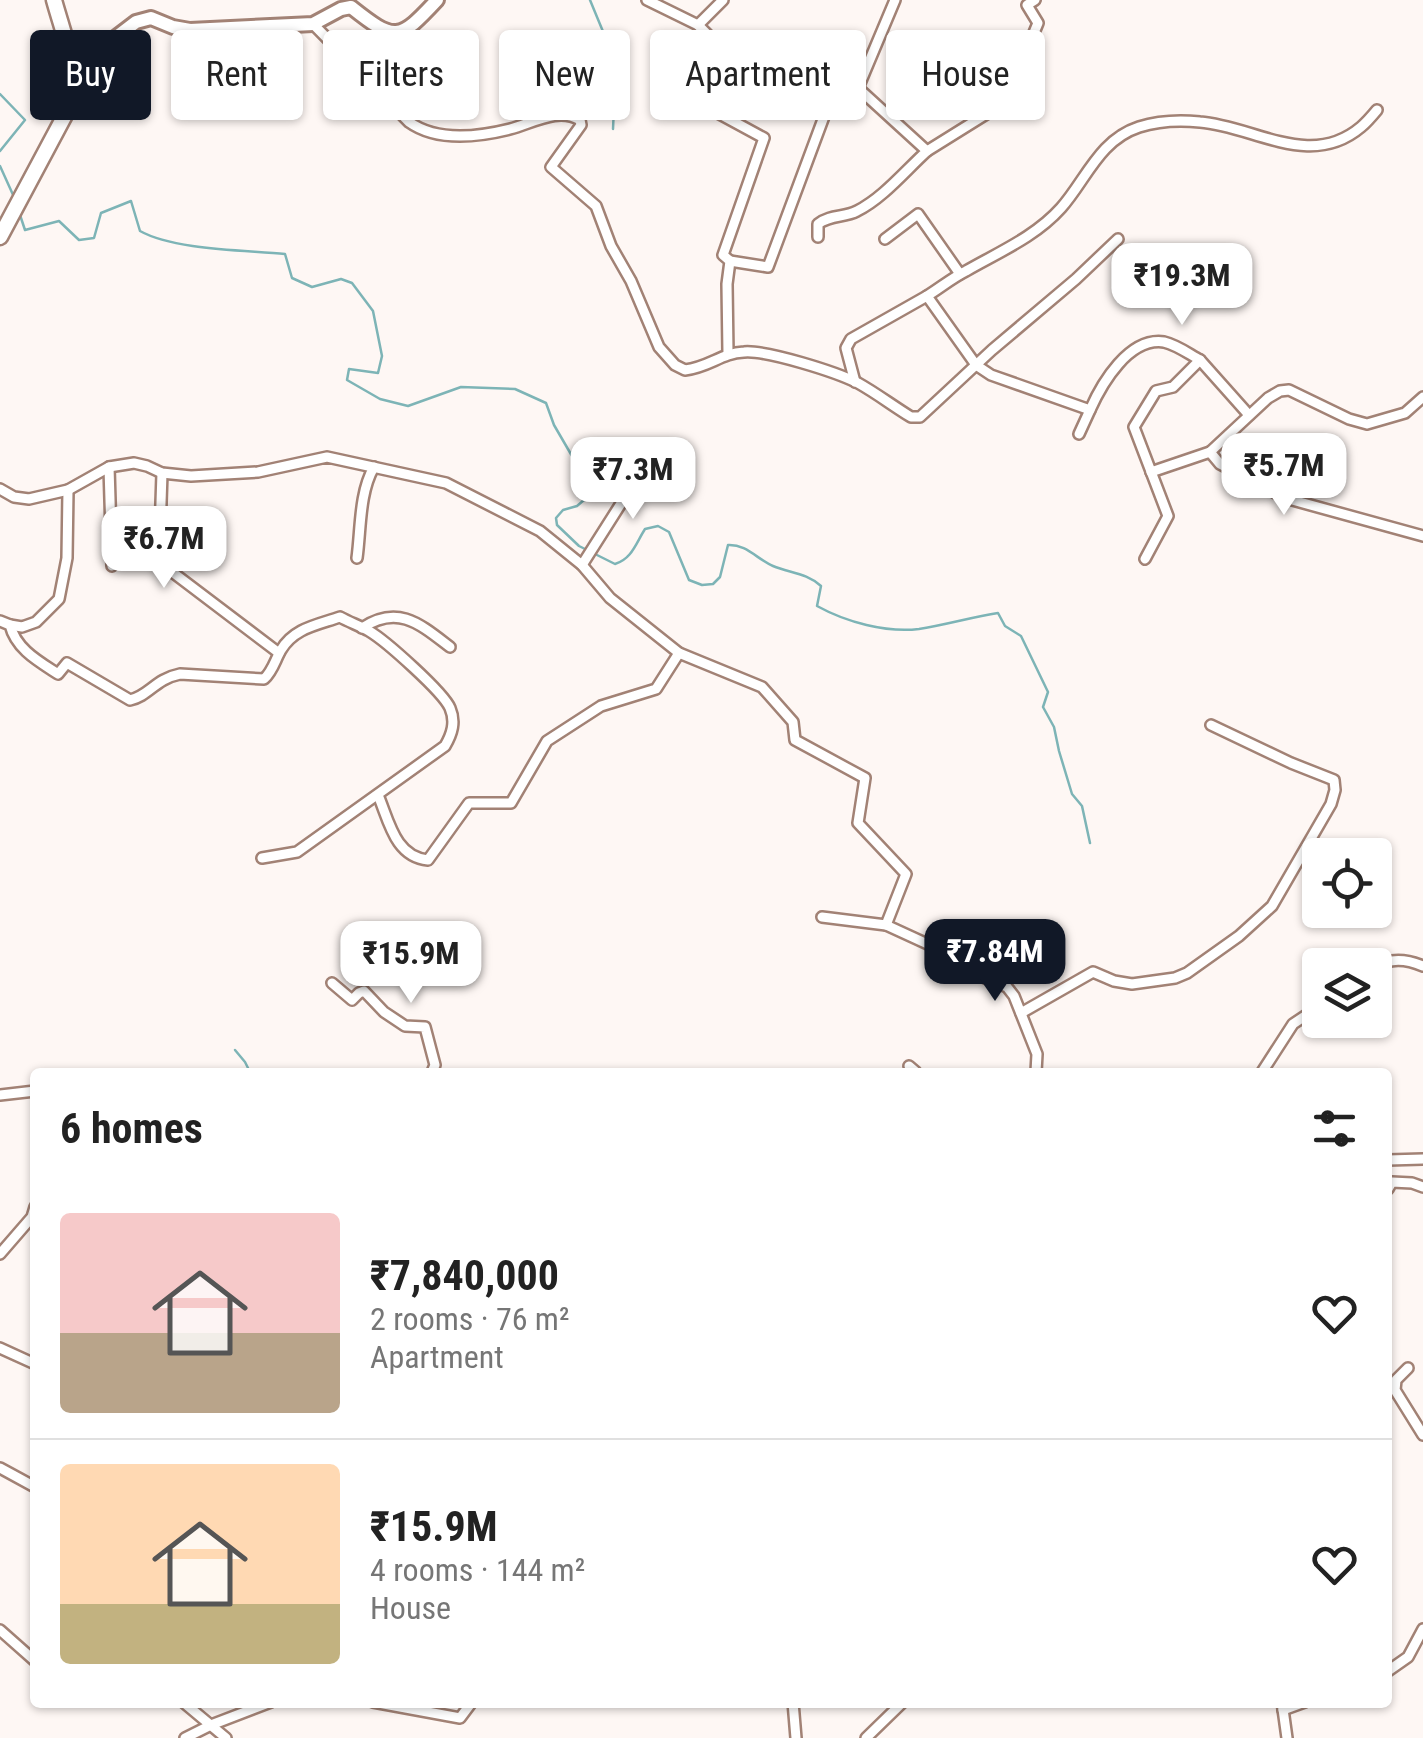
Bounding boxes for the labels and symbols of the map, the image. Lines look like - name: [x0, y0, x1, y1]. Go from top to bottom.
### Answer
- pin: ₹19.3M: [1101, 243, 1263, 328]
- pin: ₹5.7M: [1214, 433, 1354, 518]
- pin: ₹7.3M: [563, 437, 703, 522]
- pin: ₹6.7M: [94, 506, 234, 591]
- pin: ₹7.84M: [914, 919, 1076, 1004]
- pin: ₹15.9M: [330, 921, 492, 1006]

